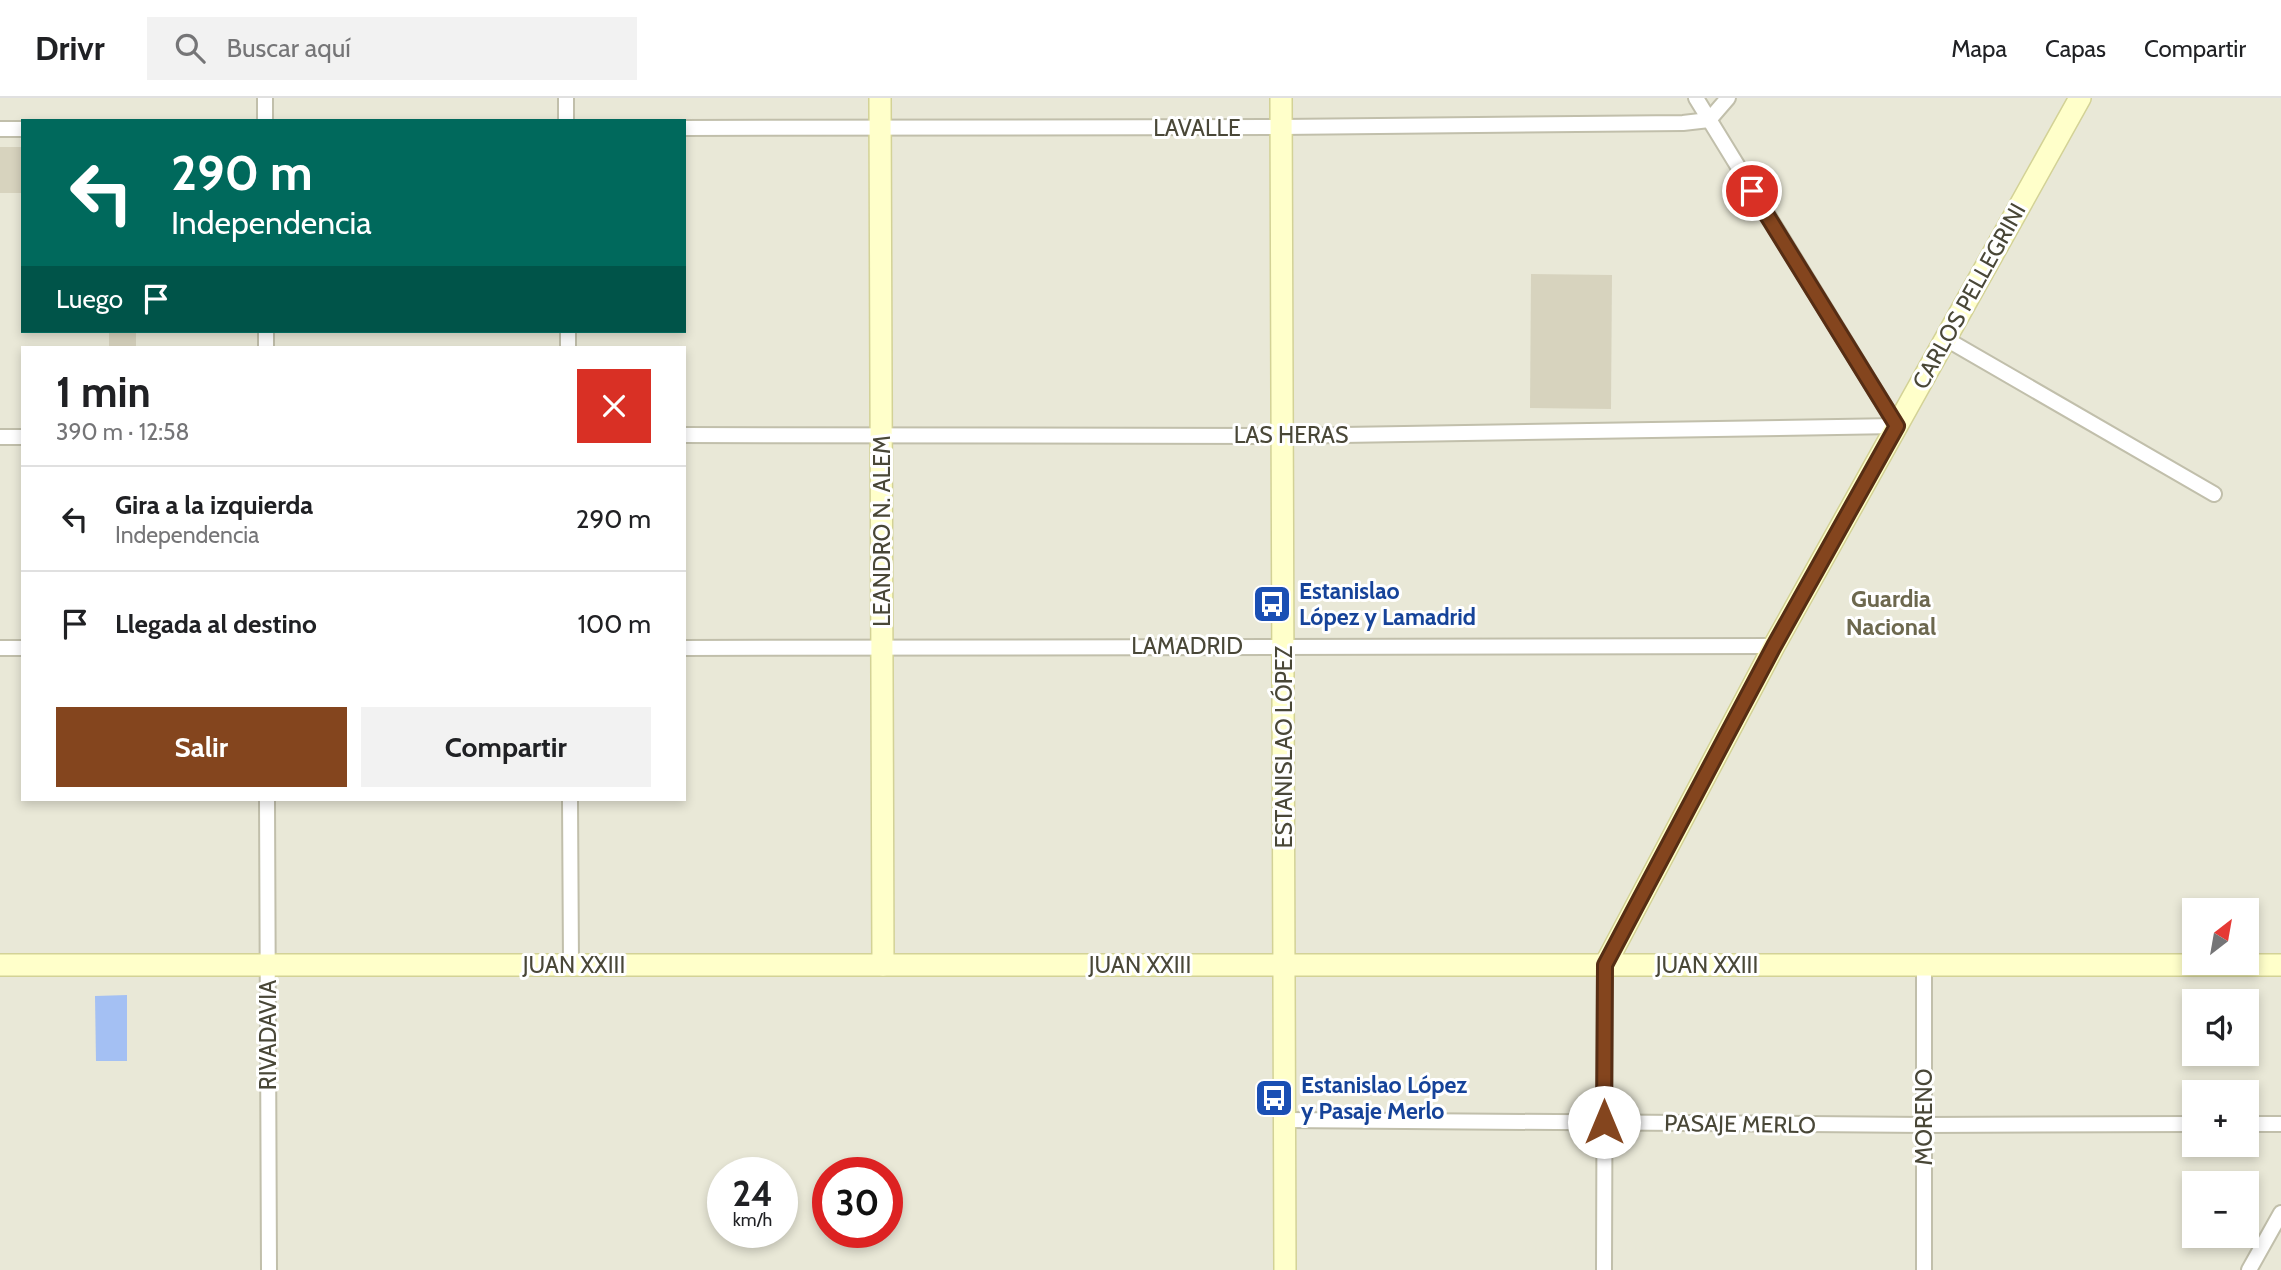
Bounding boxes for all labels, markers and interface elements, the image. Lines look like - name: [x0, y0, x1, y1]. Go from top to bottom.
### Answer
- search box: [147, 17, 637, 80]
- text: Drivr: [35, 28, 105, 68]
- icon: search: [171, 29, 209, 67]
- text: Buscar aquí: [227, 32, 351, 64]
- text: Mapa: [1951, 34, 2007, 63]
- text: Capas: [2045, 34, 2106, 63]
- text: Compartir: [2144, 34, 2246, 63]
- street label: LAVALLE: [1153, 114, 1241, 142]
- text: 290 m: [171, 143, 313, 202]
- icon: left: [56, 147, 147, 238]
- pin: [1722, 161, 1782, 221]
- icon: arrive: [1733, 172, 1771, 210]
- street label: CARLOS PELLEGRINI: [1906, 198, 2032, 394]
- text: Independencia: [171, 203, 372, 242]
- icon: arrive: [137, 280, 175, 318]
- text: Luego: [56, 283, 123, 315]
- text: 1 min: [56, 366, 151, 418]
- button: close: [577, 369, 651, 443]
- text: 390 m · 12:58: [56, 418, 189, 446]
- street label: LAS HERAS: [1234, 421, 1348, 449]
- street label: LEANDRO N. ALEM: [868, 435, 896, 627]
- text: Gira a la izquierda: [115, 489, 313, 521]
- icon: left: [56, 500, 94, 538]
- text: 290 m: [576, 503, 651, 535]
- text: Independencia: [115, 521, 259, 549]
- place label: Estanislao López y Lamadrid: [1299, 577, 1476, 631]
- bus stop icon: Estanislao López y Lamadrid: [1251, 583, 1293, 625]
- district label: Guardia Nacional: [1846, 584, 1936, 641]
- icon: arrive: [56, 605, 94, 643]
- text: Llegada al destino: [115, 608, 317, 640]
- text: 100 m: [578, 608, 651, 640]
- street label: LAMADRID: [1131, 632, 1243, 660]
- street label: ESTANISLAO LÓPEZ: [1270, 645, 1298, 848]
- button: Salir: [56, 707, 347, 787]
- button: Compartir: [361, 707, 651, 787]
- north arrow: [2182, 898, 2259, 975]
- map controls: [2182, 898, 2259, 1248]
- street label: JUAN XXIII: [522, 951, 625, 979]
- street label: JUAN XXIII: [1088, 951, 1191, 979]
- street label: JUAN XXIII: [1655, 951, 1758, 979]
- street label: RIVADAVIA: [254, 980, 282, 1090]
- button: sound: [2182, 989, 2259, 1066]
- street label: MORENO: [1910, 1069, 1938, 1165]
- place label: Estanislao López y Pasaje Merlo: [1301, 1071, 1467, 1125]
- bus stop icon: Estanislao López y Pasaje Merlo: [1253, 1077, 1295, 1119]
- button: +: [2182, 1080, 2259, 1157]
- position arrow: [1567, 1085, 1641, 1159]
- street label: PASAJE MERLO: [1664, 1109, 1816, 1139]
- speed limit sign: 30: [812, 1157, 903, 1248]
- button: −: [2182, 1171, 2259, 1248]
- text: 24: [732, 1172, 773, 1215]
- text: km/h: [733, 1209, 772, 1231]

